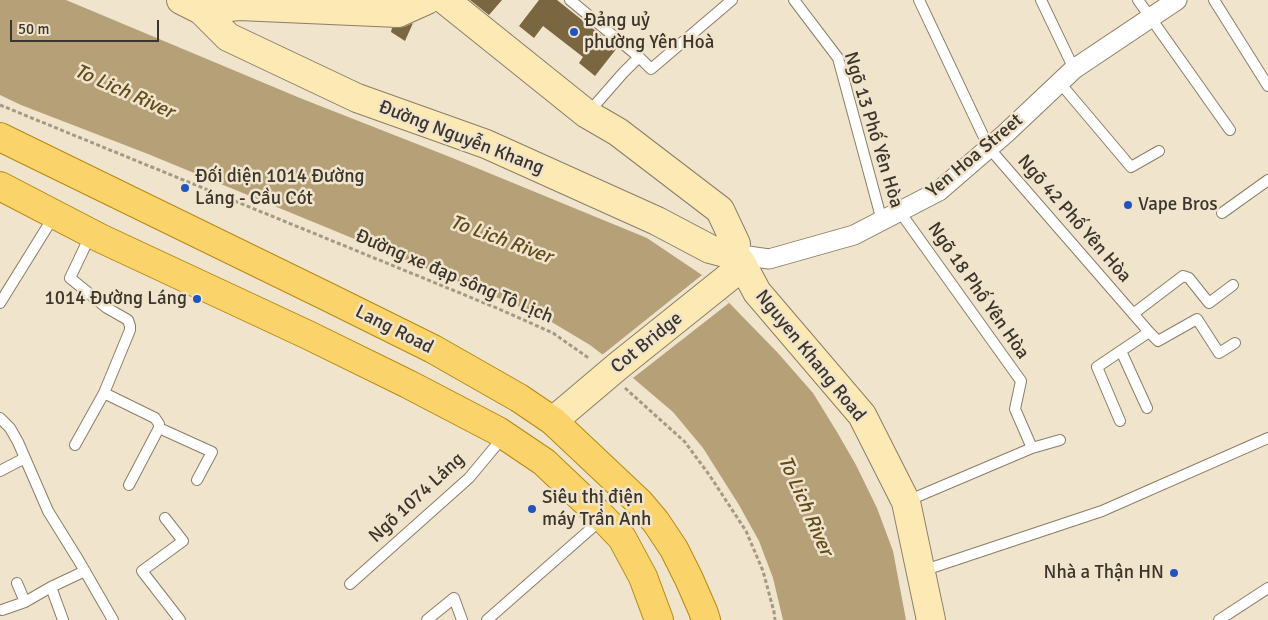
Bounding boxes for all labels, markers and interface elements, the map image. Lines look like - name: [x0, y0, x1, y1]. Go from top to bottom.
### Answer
- scale bar: [12, 10, 161, 42]
- place label: Đảng uỷ phường Yên Hoà: [584, 10, 714, 54]
- text: 50 m: [18, 20, 49, 38]
- marker: Đảng uỷ phường Yên Hoà: [568, 26, 580, 38]
- street label: Ngõ 13 Phố Yên Hòa: [838, 49, 908, 211]
- water label: To Lich River: [70, 59, 178, 125]
- street label: Đường Nguyễn Khang: [375, 96, 547, 180]
- street label: Yen Hoa Street: [922, 109, 1028, 203]
- street label: Ngõ 42 Phố Yên Hòa: [1012, 150, 1136, 288]
- place label: Đối diện 1014 Đường Láng - Cầu Cót: [195, 166, 365, 210]
- marker: Đối diện 1014 Đường Láng - Cầu Cót: [179, 182, 191, 194]
- place label: Vape Bros: [1138, 194, 1218, 216]
- marker: Vape Bros: [1122, 199, 1134, 211]
- water label: To Lich River: [447, 210, 555, 270]
- street label: Ngõ 18 Phố Yên Hòa: [922, 218, 1034, 364]
- street label: Đường xe đạp sông Tô Lịch: [352, 225, 556, 329]
- street label: Nguyen Khang Road: [750, 286, 870, 426]
- place label: 1014 Đường Láng: [44, 288, 187, 310]
- marker: 1014 Đường Láng: [191, 293, 203, 305]
- street label: Lang Road: [351, 301, 437, 359]
- street label: Cot Bridge: [607, 307, 687, 379]
- street label: Ngõ 1074 Láng: [365, 448, 469, 548]
- water label: To Lich River: [772, 452, 838, 560]
- place label: Siêu thị điện máy Trần Anh: [542, 487, 651, 531]
- marker: Siêu thị điện máy Trần Anh: [526, 503, 538, 515]
- place label: Nhà a Thận HN: [1044, 562, 1164, 584]
- marker: Nhà a Thận HN: [1168, 567, 1180, 579]

